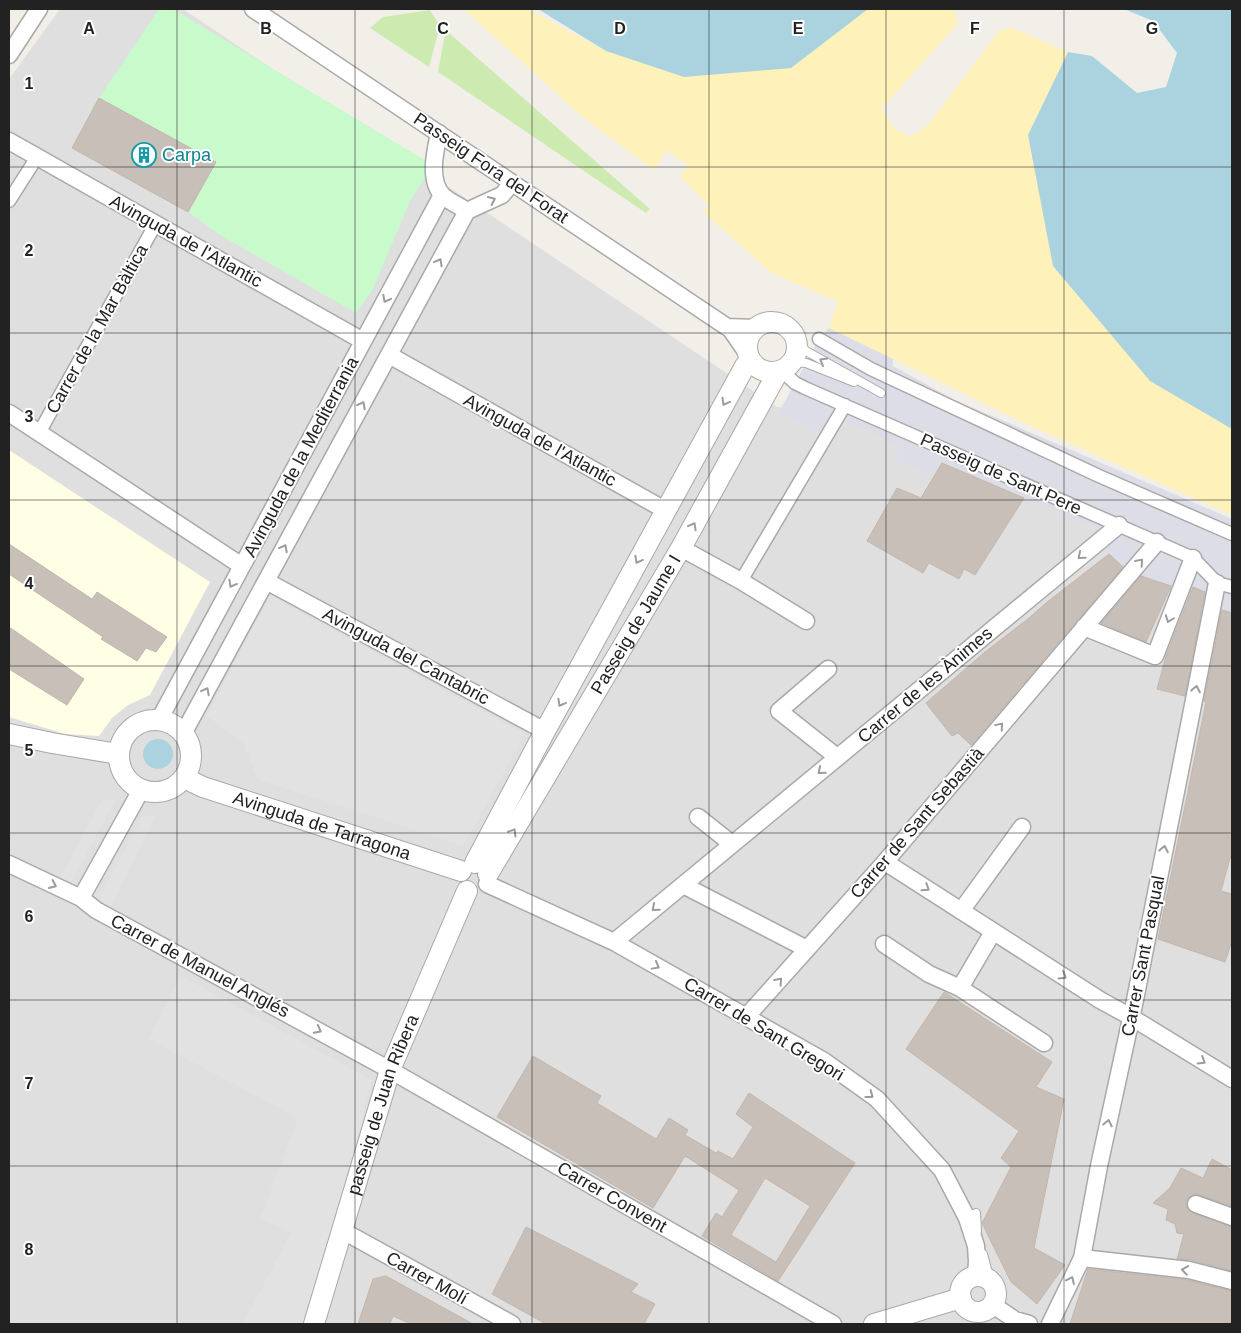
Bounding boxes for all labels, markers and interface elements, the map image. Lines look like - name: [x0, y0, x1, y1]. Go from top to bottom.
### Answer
- text: A: [83, 20, 95, 37]
- text: B: [260, 20, 272, 37]
- text: C: [437, 20, 449, 37]
- text: D: [614, 20, 626, 37]
- text: E: [793, 20, 804, 37]
- text: F: [970, 20, 980, 37]
- text: G: [1146, 20, 1158, 37]
- text: 1: [25, 75, 34, 92]
- street label: Passeig Fora del Forat: [410, 109, 572, 227]
- building icon: Carpa: [131, 142, 157, 168]
- place label: Carpa: [162, 145, 212, 165]
- street label: Avinguda de l'Atlantic: [106, 191, 266, 291]
- one-way arrow: [487, 196, 496, 206]
- street label: Carrer de la Mar Bàltica: [42, 240, 152, 417]
- text: 2: [25, 242, 34, 259]
- one-way arrow: [433, 259, 443, 268]
- one-way arrow: [382, 294, 392, 303]
- street label: Avinguda de la Mediterrania: [240, 353, 363, 561]
- one-way arrow: [820, 357, 829, 367]
- street label: Avinguda de l'Atlantic: [460, 390, 620, 490]
- one-way arrow: [721, 397, 731, 406]
- one-way arrow: [355, 401, 365, 410]
- text: 3: [25, 408, 34, 425]
- street label: Passeig de Sant Pere: [917, 429, 1085, 519]
- one-way arrow: [687, 523, 697, 532]
- one-way arrow: [278, 544, 288, 553]
- street label: Passeig de Jaume I: [587, 551, 685, 698]
- one-way arrow: [1078, 551, 1087, 559]
- one-way arrow: [634, 555, 644, 564]
- one-way arrow: [1134, 559, 1143, 568]
- text: 4: [25, 575, 34, 592]
- one-way arrow: [228, 579, 238, 588]
- street label: Avinguda del Cantabric: [319, 604, 493, 708]
- one-way arrow: [1165, 615, 1175, 623]
- street label: Carrer de les Ànimes: [854, 623, 996, 747]
- one-way arrow: [1190, 685, 1201, 694]
- one-way arrow: [200, 687, 210, 696]
- one-way arrow: [557, 697, 567, 706]
- one-way arrow: [995, 723, 1004, 732]
- text: 5: [25, 742, 34, 759]
- street label: Carrer de Sant Sebastià: [846, 743, 989, 902]
- one-way arrow: [817, 765, 826, 774]
- street label: Avinguda de Tarragona: [231, 787, 414, 864]
- one-way arrow: [506, 828, 516, 837]
- one-way arrow: [1159, 844, 1169, 853]
- street label: Carrer Sant Pasqual: [1118, 874, 1168, 1038]
- one-way arrow: [48, 879, 57, 889]
- one-way arrow: [921, 882, 930, 892]
- one-way arrow: [652, 902, 661, 911]
- text: 6: [25, 908, 34, 925]
- street label: Carrer de Manuel Anglés: [107, 910, 293, 1022]
- one-way arrow: [651, 960, 660, 970]
- one-way arrow: [1057, 970, 1066, 980]
- street label: Carrer de Sant Gregori: [680, 973, 848, 1085]
- one-way arrow: [773, 977, 782, 986]
- street label: passeig de Juan Ribera: [343, 1010, 423, 1197]
- one-way arrow: [312, 1024, 321, 1034]
- one-way arrow: [1196, 1054, 1205, 1064]
- text: 7: [25, 1075, 34, 1092]
- one-way arrow: [864, 1089, 874, 1098]
- one-way arrow: [1102, 1118, 1113, 1127]
- street label: Carrer Convent: [554, 1158, 670, 1236]
- text: 8: [25, 1241, 34, 1258]
- street label: Carrer Molí: [383, 1247, 471, 1309]
- one-way arrow: [1181, 1265, 1189, 1276]
- one-way arrow: [1065, 1276, 1076, 1285]

